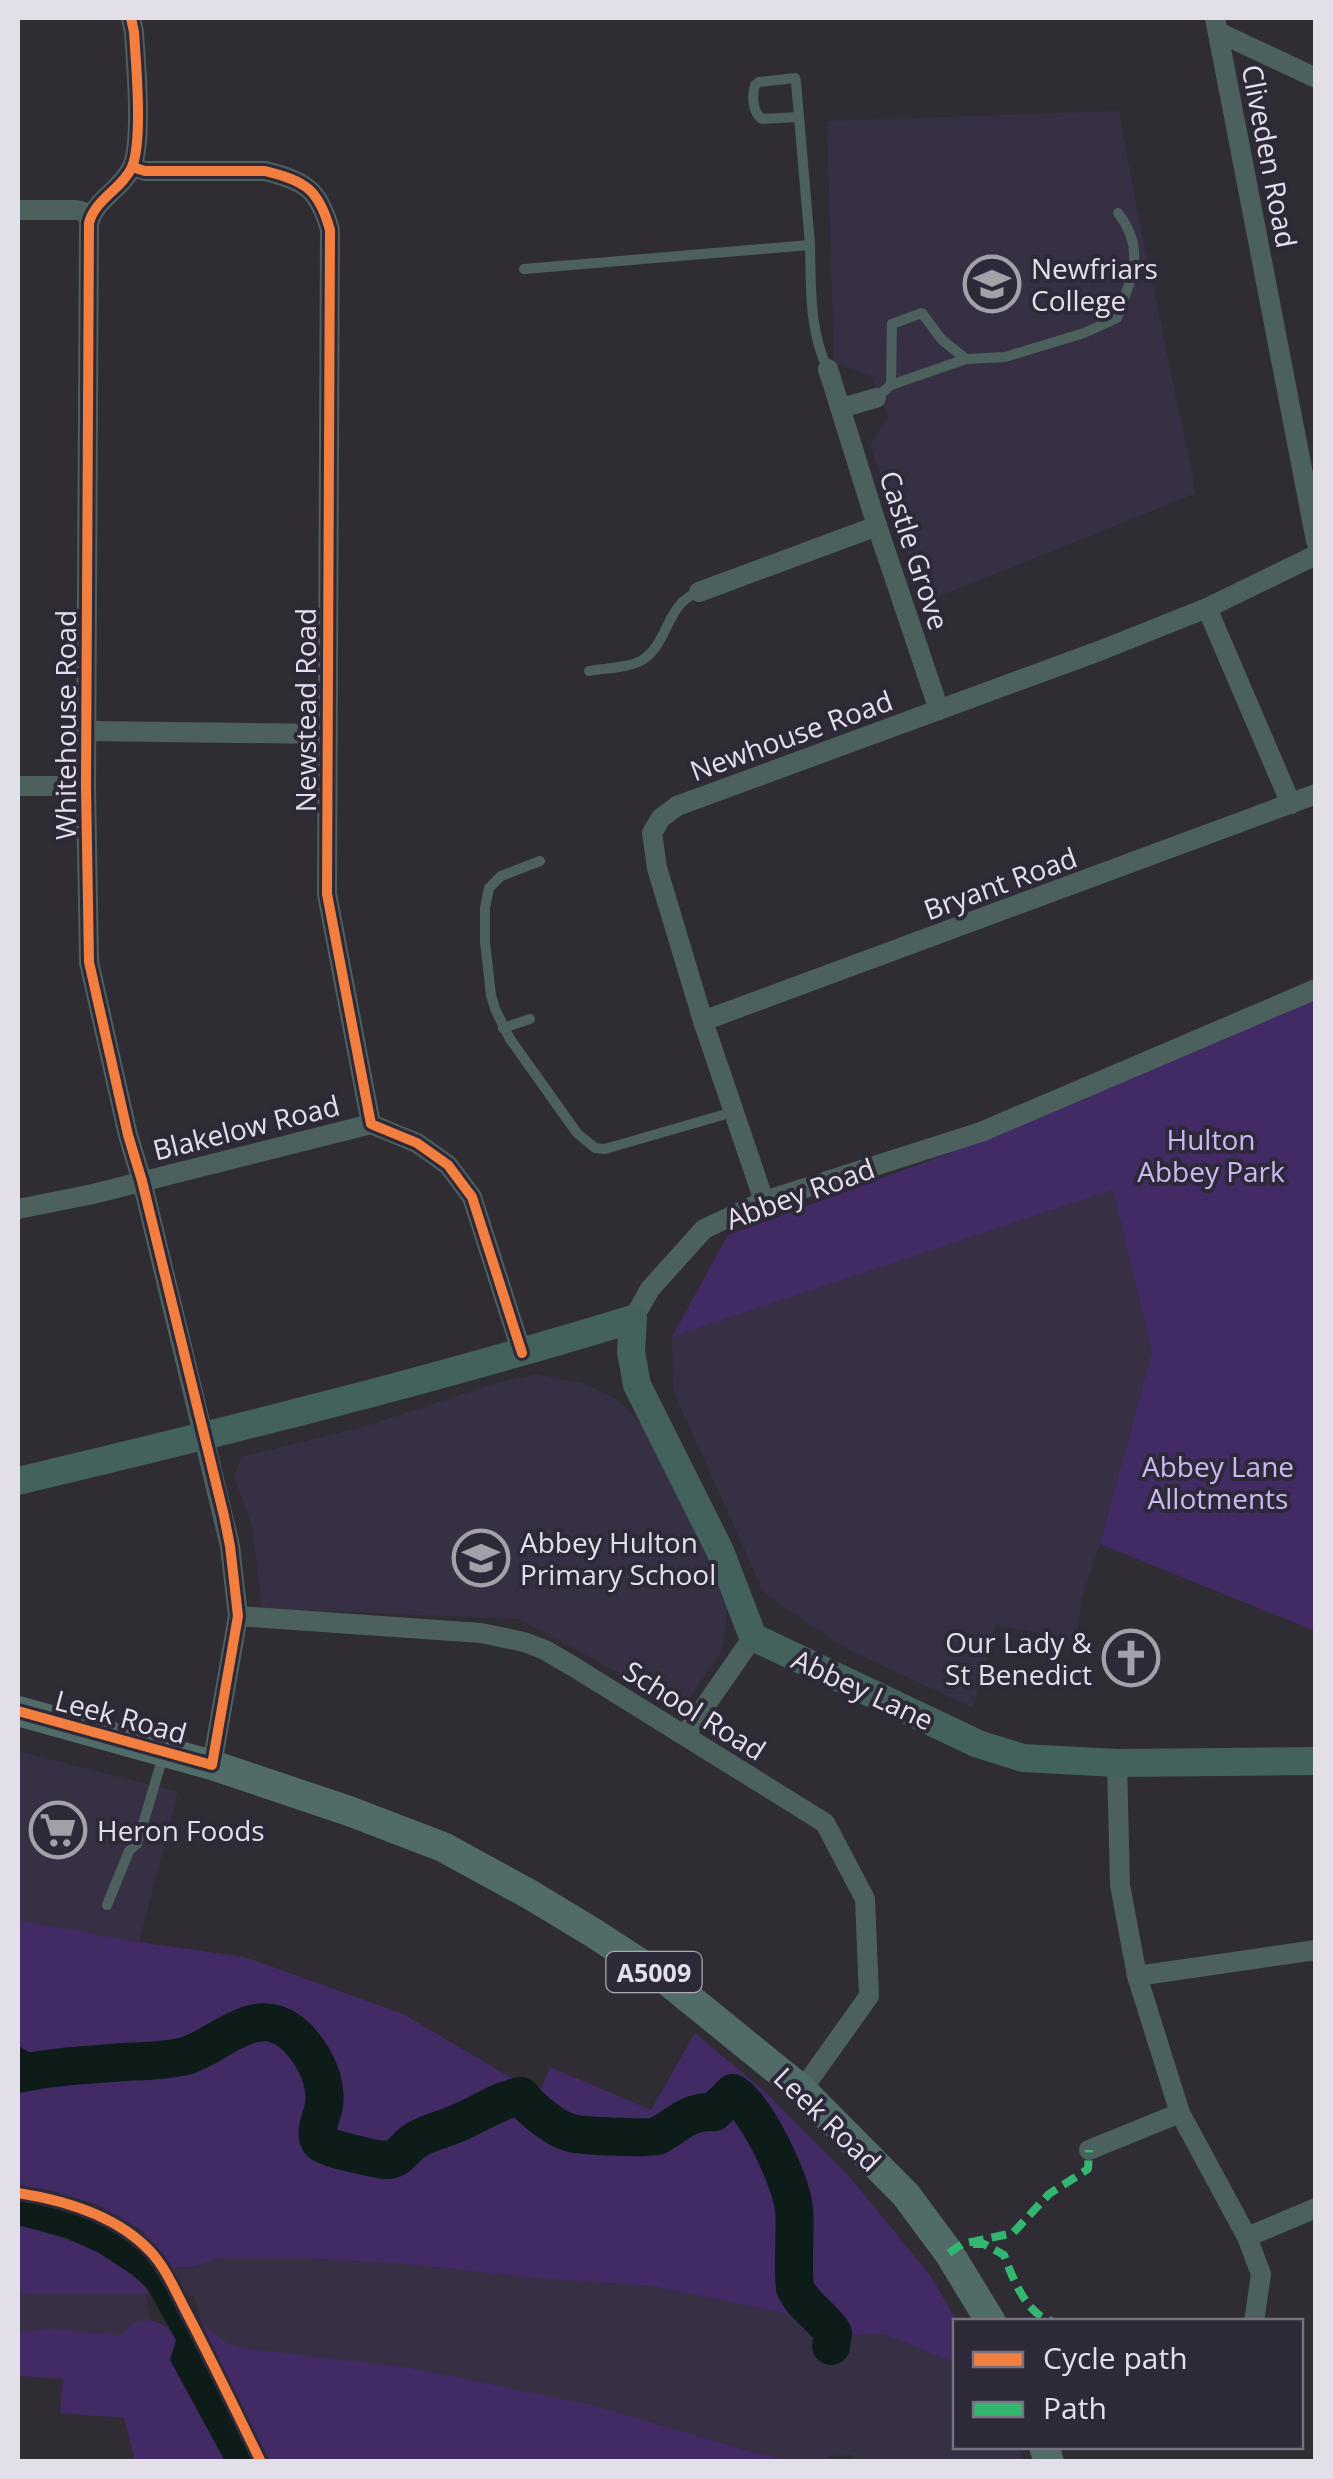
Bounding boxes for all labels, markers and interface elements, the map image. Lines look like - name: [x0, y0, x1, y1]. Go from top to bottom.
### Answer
- street label: Cliveden Road: [1234, 61, 1306, 251]
- place label: Newfriars College: [1031, 249, 1158, 319]
- school or university icon: Newfriars College: [962, 254, 1022, 314]
- street label: Castle Grove: [871, 466, 959, 634]
- street label: Newstead Road: [286, 608, 324, 812]
- street label: Whitehouse Road: [46, 610, 84, 840]
- street label: Newhouse Road: [684, 681, 898, 789]
- street label: Bryant Road: [918, 838, 1082, 928]
- street label: Blakelow Road: [149, 1085, 343, 1169]
- park label: Hulton Abbey Park: [1137, 1120, 1285, 1190]
- street label: Abbey Road: [720, 1149, 880, 1237]
- park label: Abbey Lane Allotments: [1142, 1447, 1294, 1517]
- place label: Abbey Hulton Primary School: [520, 1523, 716, 1593]
- school or university icon: Abbey Hulton Primary School: [451, 1528, 511, 1588]
- place label: Our Lady & St Benedict: [945, 1623, 1093, 1693]
- church icon: Our Lady & St Benedict: [1101, 1628, 1161, 1688]
- street label: Abbey Lane: [786, 1640, 940, 1738]
- street label: School Road: [617, 1651, 773, 1769]
- street label: Leek Road: [51, 1680, 191, 1752]
- supermarket icon: Heron Foods: [28, 1800, 88, 1860]
- place label: Heron Foods: [97, 1811, 265, 1849]
- road number: A5009: [606, 1952, 702, 1992]
- street label: Leek Road: [766, 2058, 890, 2180]
- legend: [953, 2319, 1303, 2449]
- text: Cycle path: [1043, 2337, 1188, 2378]
- text: Path: [1043, 2387, 1107, 2428]

